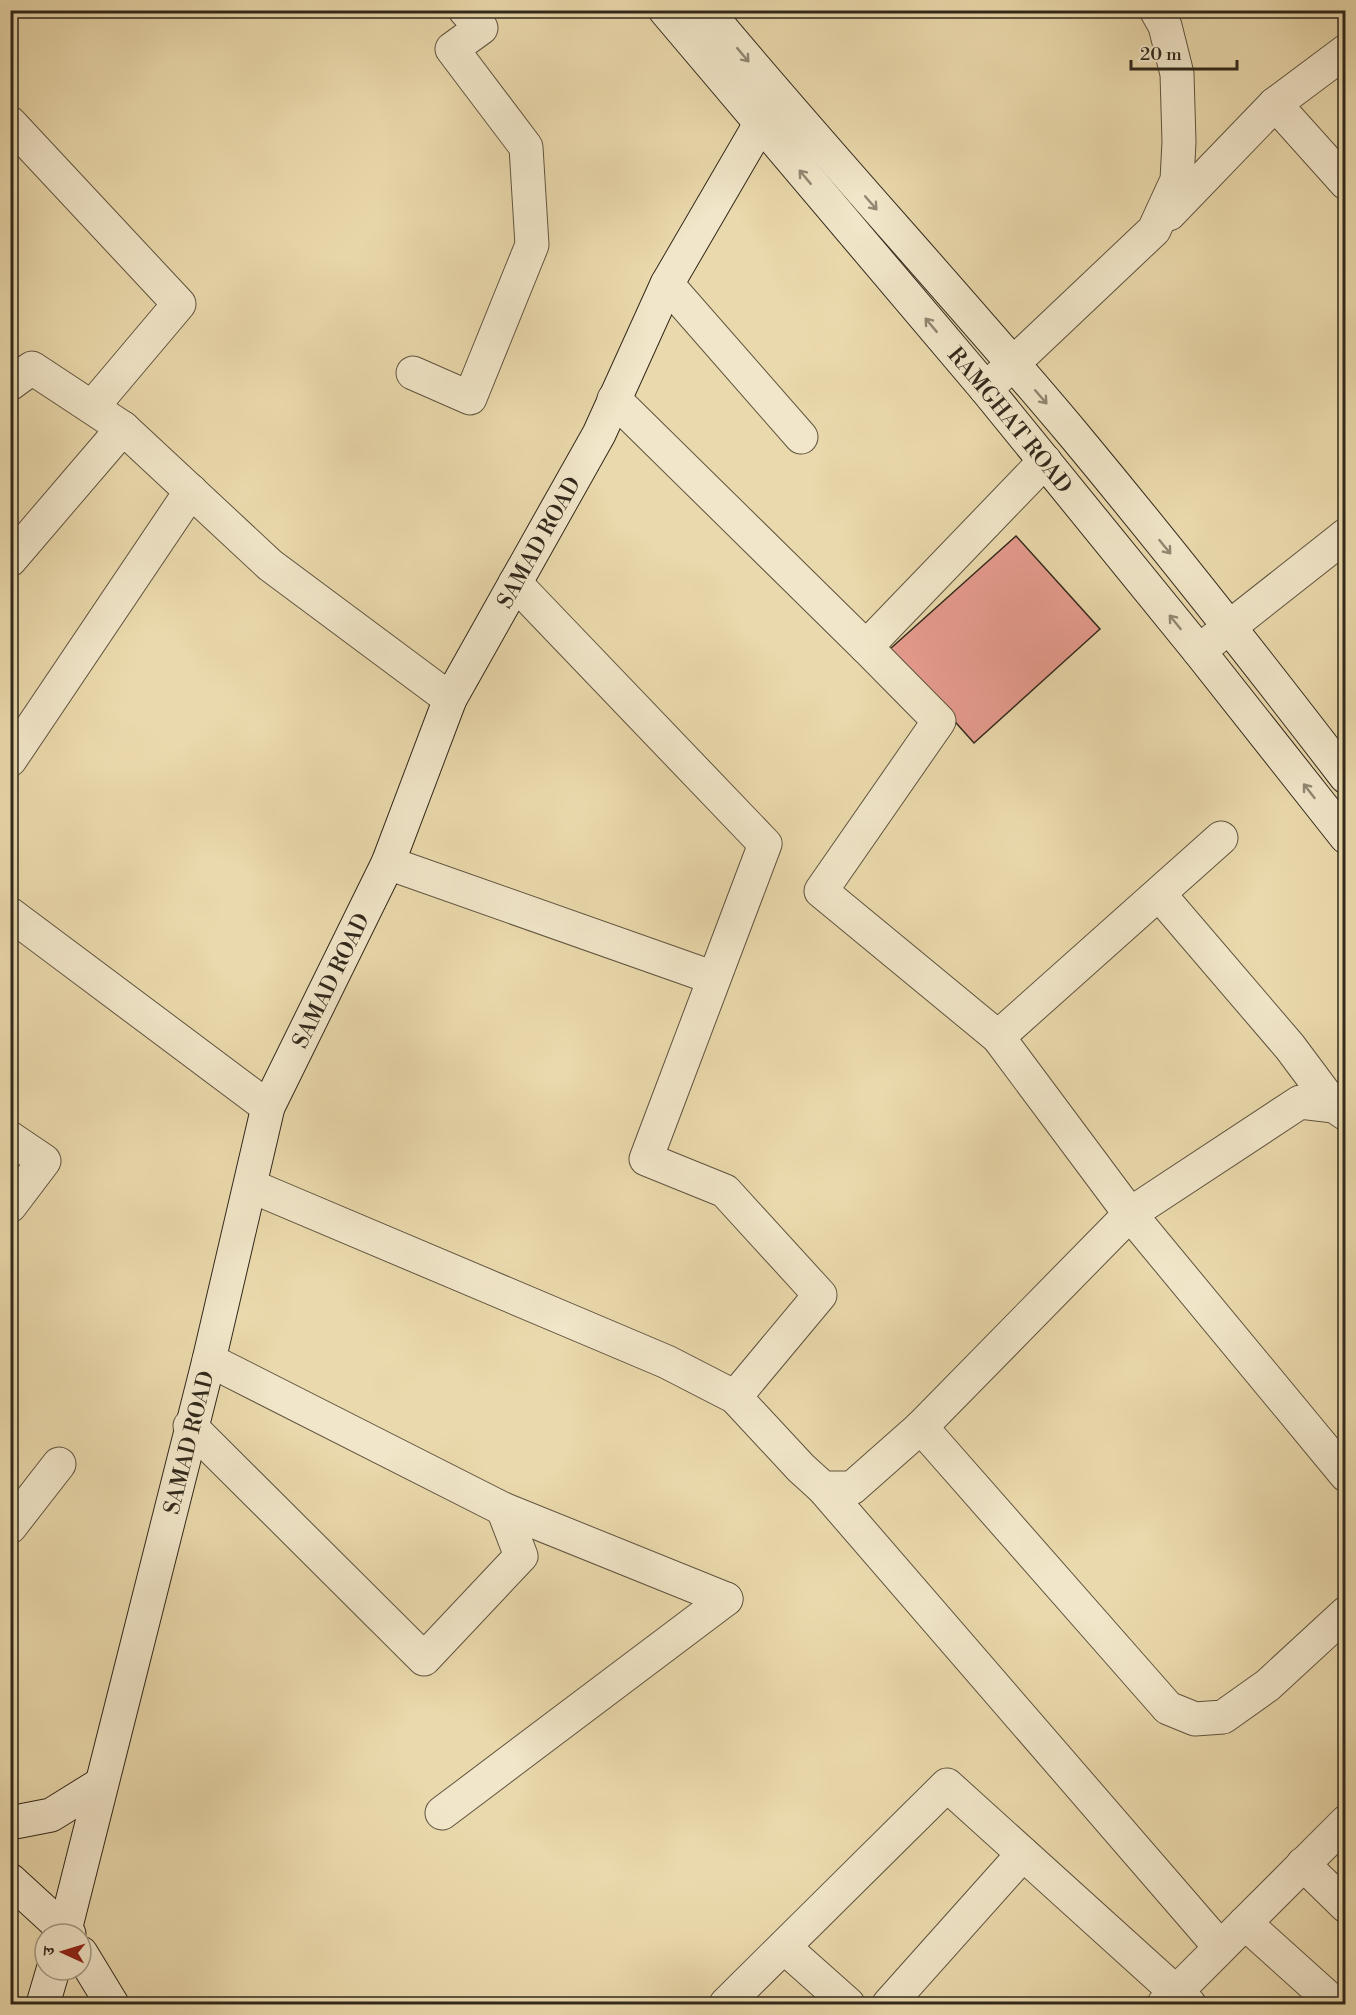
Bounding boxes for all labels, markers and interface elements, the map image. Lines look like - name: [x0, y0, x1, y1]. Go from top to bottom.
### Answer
- scale bar: [1131, 33, 1238, 71]
- text: 20 m: [1140, 43, 1182, 66]
- one-way arrow: [737, 47, 750, 63]
- one-way arrow: [798, 170, 812, 185]
- one-way arrow: [864, 195, 878, 210]
- one-way arrow: [925, 317, 938, 333]
- street label: RAMGHAT ROAD: [941, 342, 1077, 499]
- one-way arrow: [1033, 389, 1047, 405]
- street label: SAMAD ROAD: [492, 472, 587, 614]
- one-way arrow: [1159, 539, 1172, 555]
- one-way arrow: [1169, 614, 1182, 630]
- one-way arrow: [1303, 783, 1316, 799]
- street label: SAMAD ROAD: [287, 909, 376, 1053]
- street label: SAMAD ROAD: [159, 1368, 221, 1517]
- north arrow: [33, 1922, 93, 1982]
- text: उ: [39, 1944, 59, 1957]

